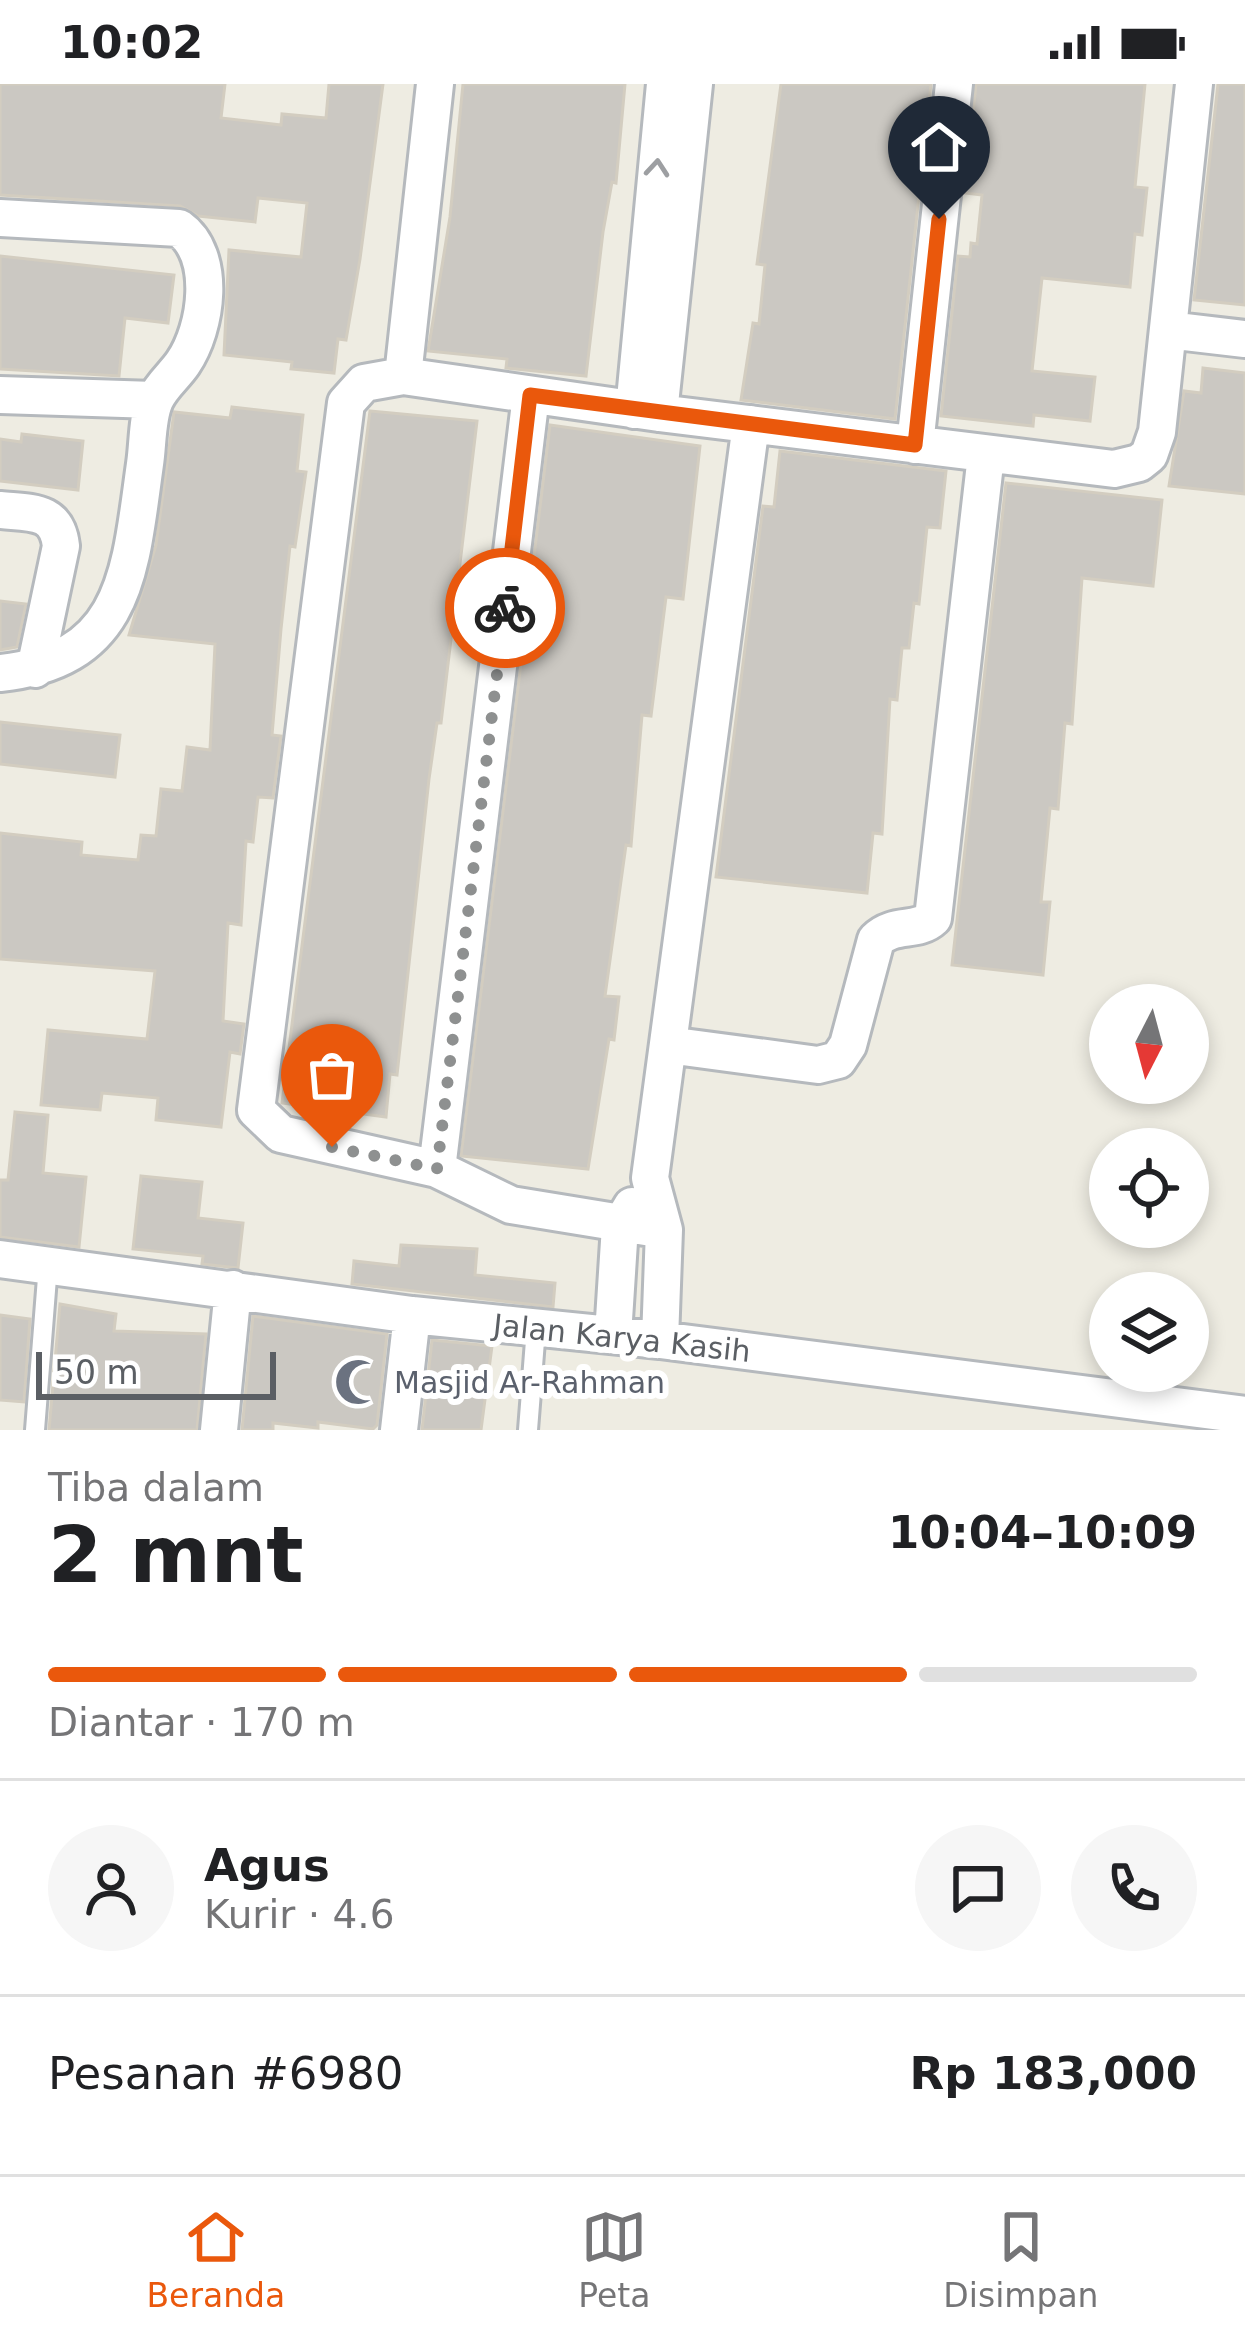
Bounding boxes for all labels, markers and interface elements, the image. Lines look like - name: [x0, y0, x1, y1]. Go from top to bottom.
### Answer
- text: 10:02: [60, 16, 203, 69]
- pin: [888, 96, 990, 219]
- icon: home: [906, 114, 972, 180]
- one-way arrow: [644, 158, 669, 177]
- courier: [445, 548, 565, 668]
- icon: bike: [472, 575, 538, 641]
- north arrow: [1089, 984, 1209, 1104]
- map controls: [1089, 984, 1209, 1392]
- pin: [281, 1024, 383, 1147]
- icon: bag: [299, 1042, 365, 1108]
- button: locate: [1089, 1128, 1209, 1248]
- button: layers: [1089, 1272, 1209, 1392]
- street label: Jalan Karya Kasih: [490, 1307, 752, 1369]
- scale bar: [36, 1346, 276, 1399]
- text: 50 m: [54, 1353, 139, 1392]
- mosque icon: Masjid Ar-Rahman: [333, 1357, 383, 1407]
- place label: Masjid Ar-Rahman: [394, 1365, 665, 1400]
- text: Tiba dalam: [48, 1465, 264, 1510]
- text: 10:04–10:09: [888, 1506, 1197, 1559]
- text: 2 mnt: [48, 1510, 304, 1600]
- text: Diantar · 170 m: [48, 1700, 355, 1745]
- button: person: [48, 1825, 174, 1951]
- button: chat: [915, 1825, 1041, 1951]
- button: phone: [1071, 1825, 1197, 1951]
- text: Agus: [204, 1839, 330, 1892]
- text: Kurir · 4.6: [204, 1892, 394, 1937]
- text: Pesanan #6980: [48, 2047, 403, 2100]
- text: Rp 183,000: [910, 2047, 1197, 2100]
- tab: Beranda: [146, 2204, 285, 2315]
- tab: Peta: [578, 2204, 650, 2315]
- tab: Disimpan: [943, 2204, 1099, 2315]

